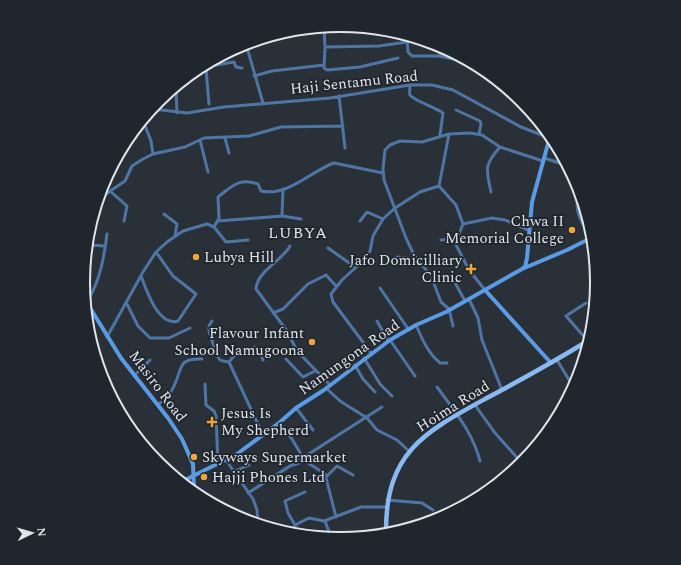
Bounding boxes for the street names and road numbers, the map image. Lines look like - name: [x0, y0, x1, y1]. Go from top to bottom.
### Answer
- street label: Haji Sentamu Road: [289, 64, 419, 101]
- street label: Namungona Road: [294, 314, 405, 401]
- street label: Masiro Road: [123, 346, 192, 427]
- street label: Hoima Road: [412, 375, 494, 438]

